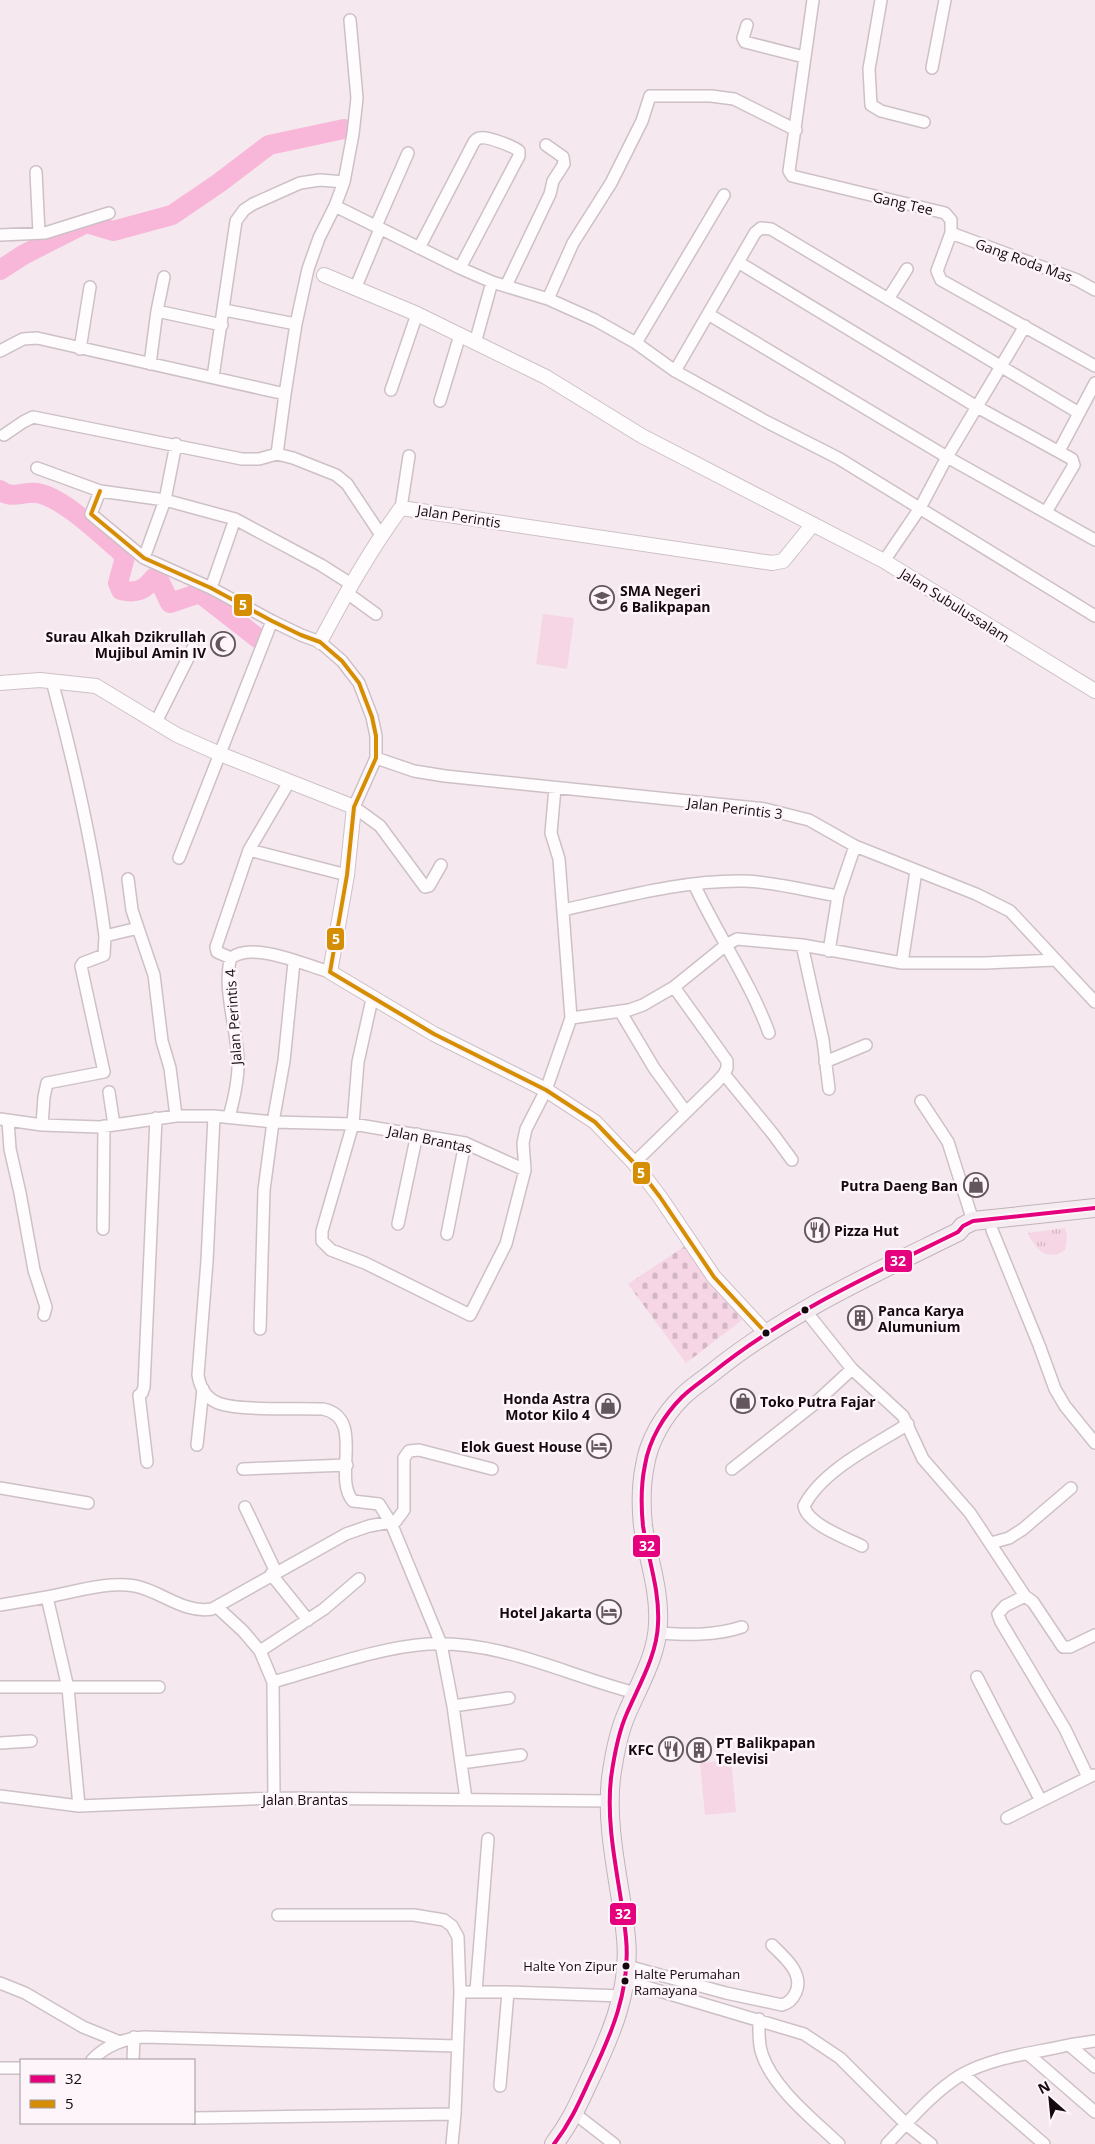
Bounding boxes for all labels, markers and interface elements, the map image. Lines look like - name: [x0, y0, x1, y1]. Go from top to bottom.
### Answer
- street label: Gang Tee: [871, 187, 935, 219]
- street label: Gang Roda Mas: [973, 234, 1075, 286]
- street label: Jalan Perintis: [414, 500, 502, 532]
- street label: Jalan Subulussalam: [895, 562, 1013, 646]
- place label: SMA Negeri 6 Balikpapan: [620, 581, 711, 616]
- school or university icon: SMA Negeri 6 Balikpapan: [589, 585, 615, 611]
- line badge: 5: [233, 593, 253, 617]
- text: 5: [239, 595, 247, 614]
- place label: Surau Alkah Dzikrullah Mujibul Amin IV: [46, 627, 207, 662]
- mosque icon: Surau Alkah Dzikrullah Mujibul Amin IV: [210, 631, 236, 657]
- street label: Jalan Perintis 3: [684, 792, 784, 823]
- line badge: 5: [326, 927, 345, 951]
- text: 5: [332, 929, 340, 948]
- street label: Jalan Perintis 4: [220, 968, 246, 1068]
- street label: Jalan Brantas: [384, 1120, 474, 1157]
- line badge: 5: [632, 1161, 651, 1185]
- text: 5: [637, 1163, 645, 1182]
- shop icon: Putra Daeng Ban: [963, 1172, 989, 1198]
- place label: Putra Daeng Ban: [841, 1176, 958, 1195]
- restaurant icon: Pizza Hut: [804, 1217, 830, 1243]
- place label: Pizza Hut: [834, 1221, 899, 1240]
- line badge: 32: [884, 1249, 913, 1273]
- text: 32: [890, 1251, 906, 1270]
- place label: Panca Karya Alumunium: [878, 1301, 964, 1336]
- unlabelled marker: [800, 1305, 810, 1315]
- building icon: Panca Karya Alumunium: [847, 1305, 873, 1331]
- unlabelled marker: [761, 1328, 771, 1338]
- shop icon: Toko Putra Fajar: [730, 1388, 756, 1414]
- place label: Honda Astra Motor Kilo 4: [503, 1389, 590, 1424]
- place label: Toko Putra Fajar: [760, 1392, 876, 1411]
- shop icon: Honda Astra Motor Kilo 4: [595, 1393, 621, 1419]
- hotel icon: Elok Guest House: [586, 1433, 612, 1459]
- place label: Elok Guest House: [461, 1437, 582, 1456]
- line badge: 32: [632, 1534, 661, 1558]
- text: 32: [639, 1536, 655, 1555]
- hotel icon: Hotel Jakarta: [596, 1599, 622, 1625]
- place label: Hotel Jakarta: [499, 1603, 592, 1622]
- place label: PT Balikpapan Televisi: [716, 1733, 815, 1768]
- restaurant icon: KFC: [658, 1736, 684, 1762]
- building icon: PT Balikpapan Televisi: [686, 1737, 712, 1763]
- place label: KFC: [628, 1740, 654, 1759]
- street label: Jalan Brantas: [260, 1790, 348, 1809]
- line badge: 32: [609, 1902, 637, 1926]
- text: 32: [615, 1904, 631, 1923]
- place label: Halte Yon Zipur: [523, 1957, 618, 1975]
- marker: Halte Yon Zipur: [621, 1961, 631, 1971]
- place label: Halte Perumahan Ramayana: [634, 1965, 740, 1999]
- marker: Halte Perumahan Ramayana: [620, 1976, 630, 1986]
- legend: [20, 2059, 195, 2124]
- text: 32: [65, 2068, 82, 2088]
- north arrow: [1025, 2074, 1075, 2124]
- text: N: [1034, 2076, 1053, 2098]
- text: 5: [65, 2093, 74, 2113]

